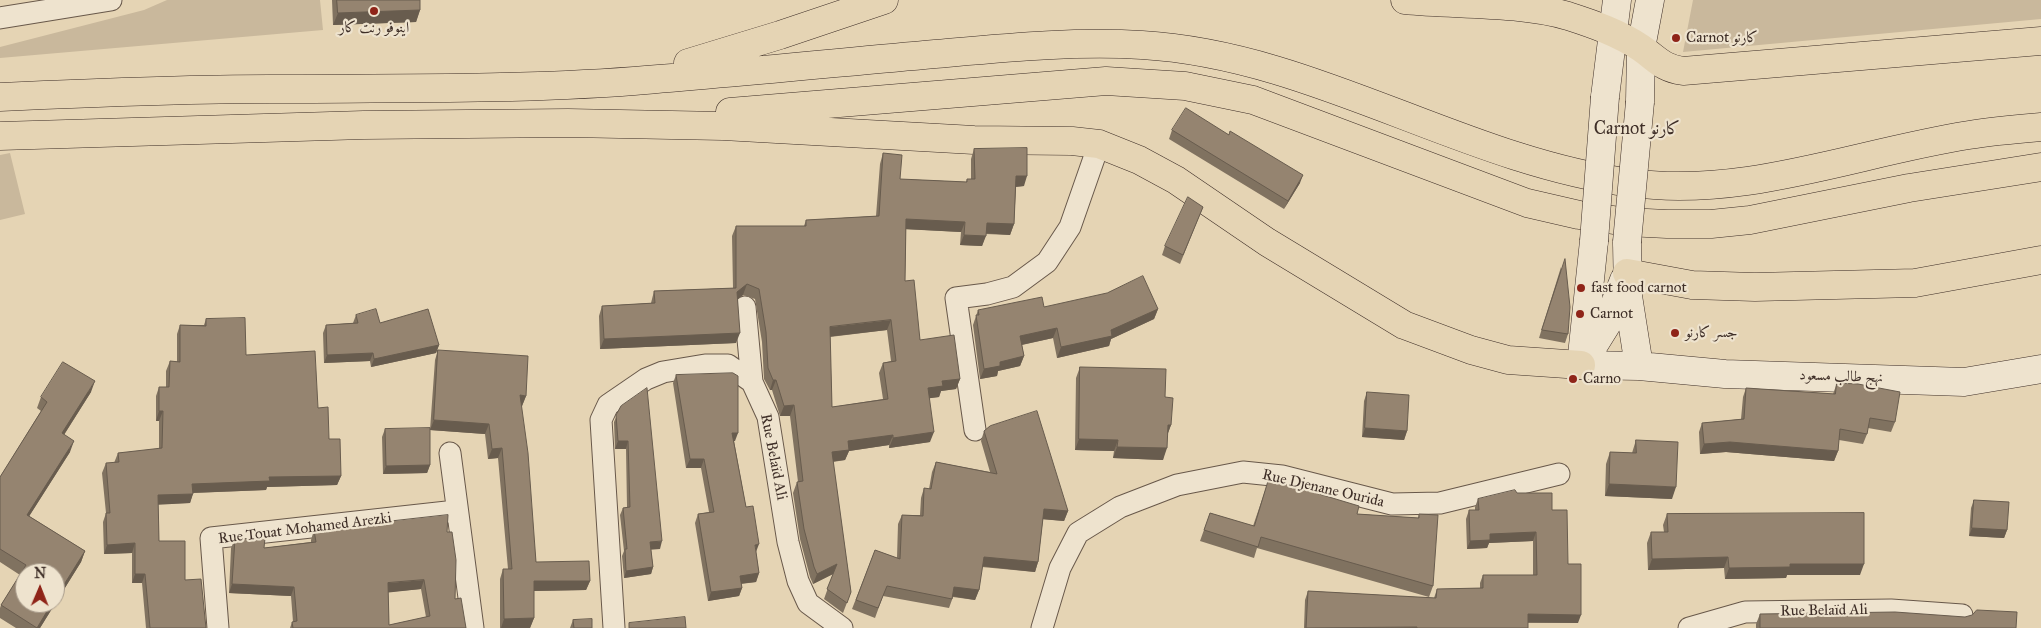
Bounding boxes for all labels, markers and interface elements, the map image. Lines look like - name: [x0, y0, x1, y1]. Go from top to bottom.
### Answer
- marker: اينوفو رنت كار: [368, 5, 380, 17]
- place label: اينوفو رنت كار: [339, 19, 409, 37]
- place label: Carnot كارنو: [1686, 29, 1758, 47]
- marker: Carnot كارنو: [1670, 32, 1682, 44]
- district label: Carnot كارنو: [1594, 119, 1680, 141]
- place label: fast food carnot: [1591, 279, 1687, 297]
- marker: fast food carnot: [1575, 282, 1587, 294]
- place label: Carnot: [1590, 305, 1633, 323]
- marker: Carnot: [1574, 308, 1586, 320]
- place label: جسر كارنو: [1685, 324, 1738, 342]
- marker: جسر كارنو: [1669, 327, 1681, 339]
- street label: نهج طالب مسعود: [1799, 367, 1883, 387]
- place label: Carno: [1583, 370, 1621, 388]
- marker: Carno: [1567, 373, 1579, 385]
- street label: Rue Belaïd Ali: [756, 412, 790, 502]
- street label: Rue Djenane Ourida: [1260, 466, 1386, 512]
- street label: Rue Touat Mohamed Arezki: [217, 509, 393, 549]
- north arrow: [15, 563, 65, 613]
- text: N: [34, 565, 46, 582]
- street label: Rue Belaïd Ali: [1780, 601, 1868, 621]

